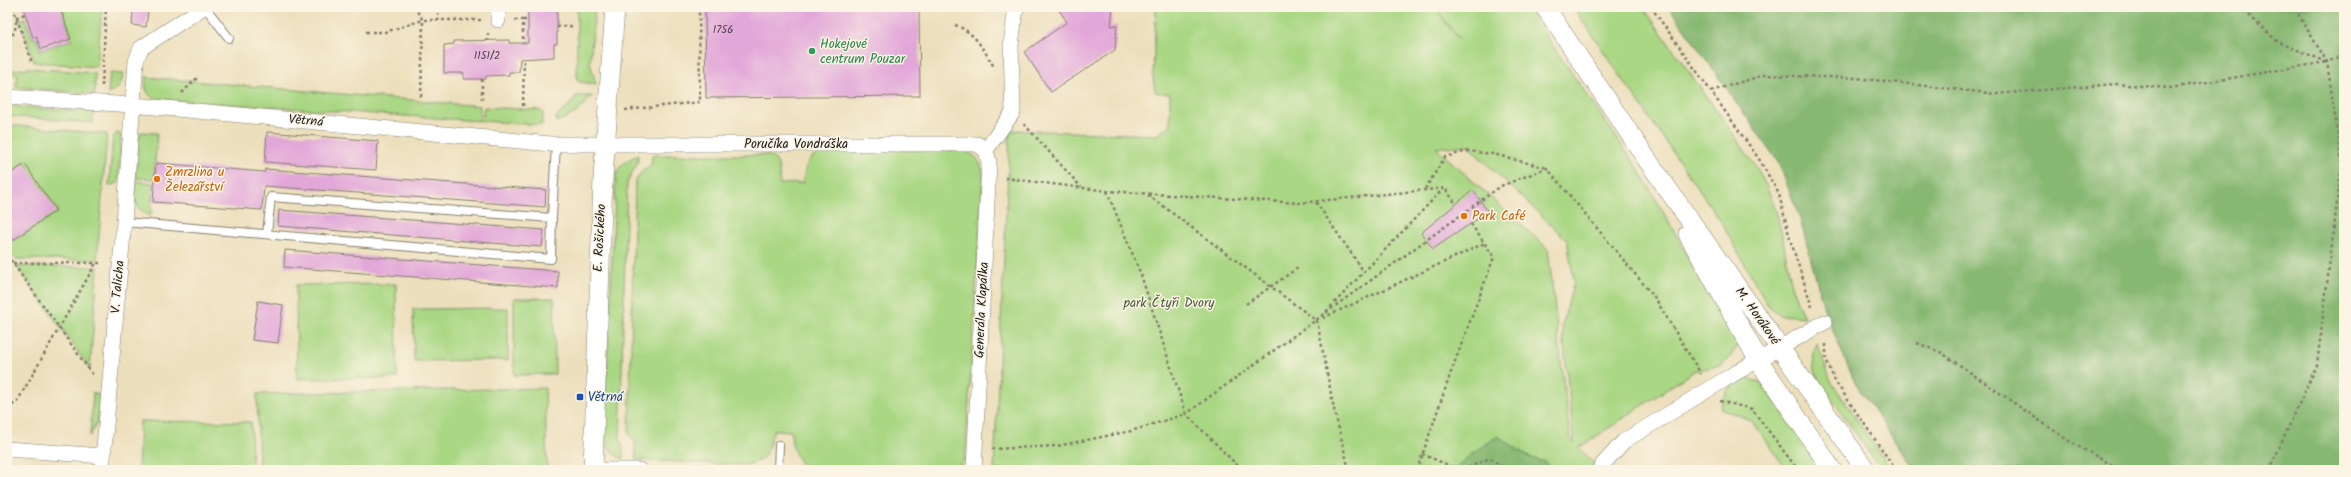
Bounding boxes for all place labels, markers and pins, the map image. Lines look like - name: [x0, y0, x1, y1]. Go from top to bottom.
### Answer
- place label: Hokejové centrum Pouzar: [820, 34, 906, 70]
- marker: Hokejové centrum Pouzar: [807, 46, 817, 56]
- place label: Zmrzlina u Železářství: [165, 162, 225, 198]
- marker: Zmrzlina u Železářství: [152, 174, 162, 184]
- place label: Park Café: [1472, 206, 1527, 227]
- marker: Park Café: [1459, 211, 1469, 221]
- place label: Větrná: [588, 387, 625, 408]
- marker: Větrná: [575, 392, 585, 402]

